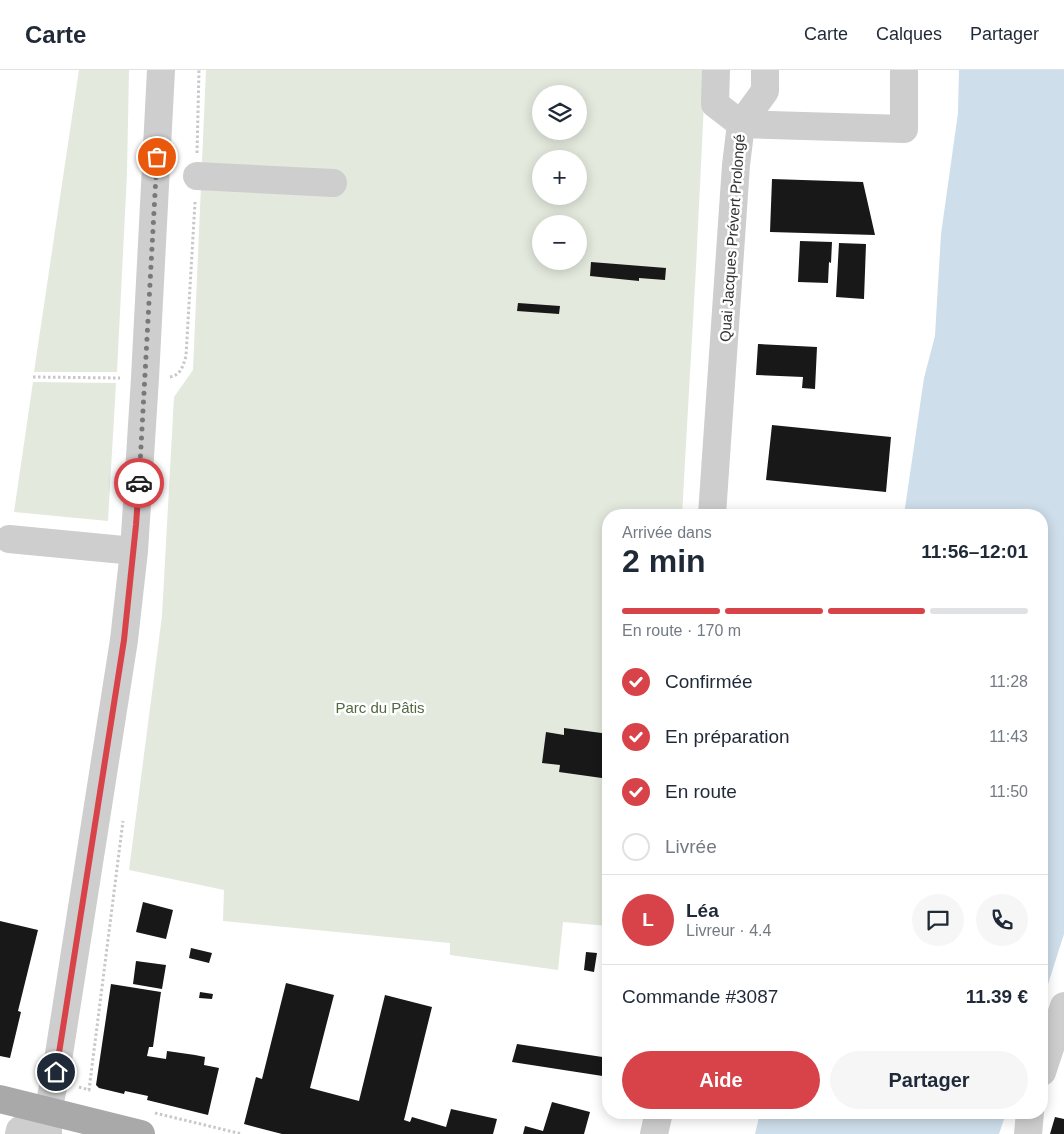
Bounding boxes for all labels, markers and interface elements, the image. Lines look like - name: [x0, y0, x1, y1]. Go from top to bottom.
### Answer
- text: Carte: [25, 21, 86, 48]
- text: Carte: [804, 24, 848, 44]
- text: Calques: [876, 24, 942, 44]
- text: Partager: [970, 24, 1039, 44]
- map controls: [532, 85, 587, 270]
- button: layers: [532, 85, 587, 140]
- street label: Quai Jacques Prévert Prolongé: [716, 133, 748, 343]
- pin: [136, 136, 178, 178]
- icon: bag: [143, 143, 171, 171]
- button: +: [532, 150, 587, 205]
- button: −: [532, 215, 587, 270]
- courier: [114, 458, 164, 508]
- icon: car: [125, 469, 153, 497]
- text: Arrivée dans: [622, 524, 712, 541]
- text: 11:56–12:01: [921, 541, 1028, 562]
- text: 2 min: [622, 543, 706, 579]
- text: En route · 170 m: [622, 622, 741, 639]
- icon: check: [622, 668, 650, 696]
- text: Confirmée: [665, 671, 753, 692]
- text: 11:28: [989, 673, 1028, 690]
- park label: Parc du Pâtis: [335, 699, 425, 716]
- icon: check: [622, 723, 650, 751]
- text: En préparation: [665, 726, 790, 747]
- text: 11:43: [989, 728, 1028, 745]
- icon: check: [622, 778, 650, 806]
- text: En route: [665, 781, 737, 802]
- text: 11:50: [989, 783, 1028, 800]
- text: Livrée: [665, 836, 717, 857]
- button: chat: [912, 894, 964, 946]
- button: phone: [976, 894, 1028, 946]
- text: Léa: [686, 900, 719, 921]
- text: L: [642, 909, 654, 930]
- text: Livreur · 4.4: [686, 922, 771, 939]
- text: Commande #3087: [622, 986, 778, 1007]
- text: 11.39 €: [966, 986, 1028, 1007]
- pin: [35, 1051, 77, 1093]
- button: Aide: [622, 1051, 820, 1109]
- button: Partager: [830, 1051, 1028, 1109]
- icon: home: [42, 1058, 70, 1086]

